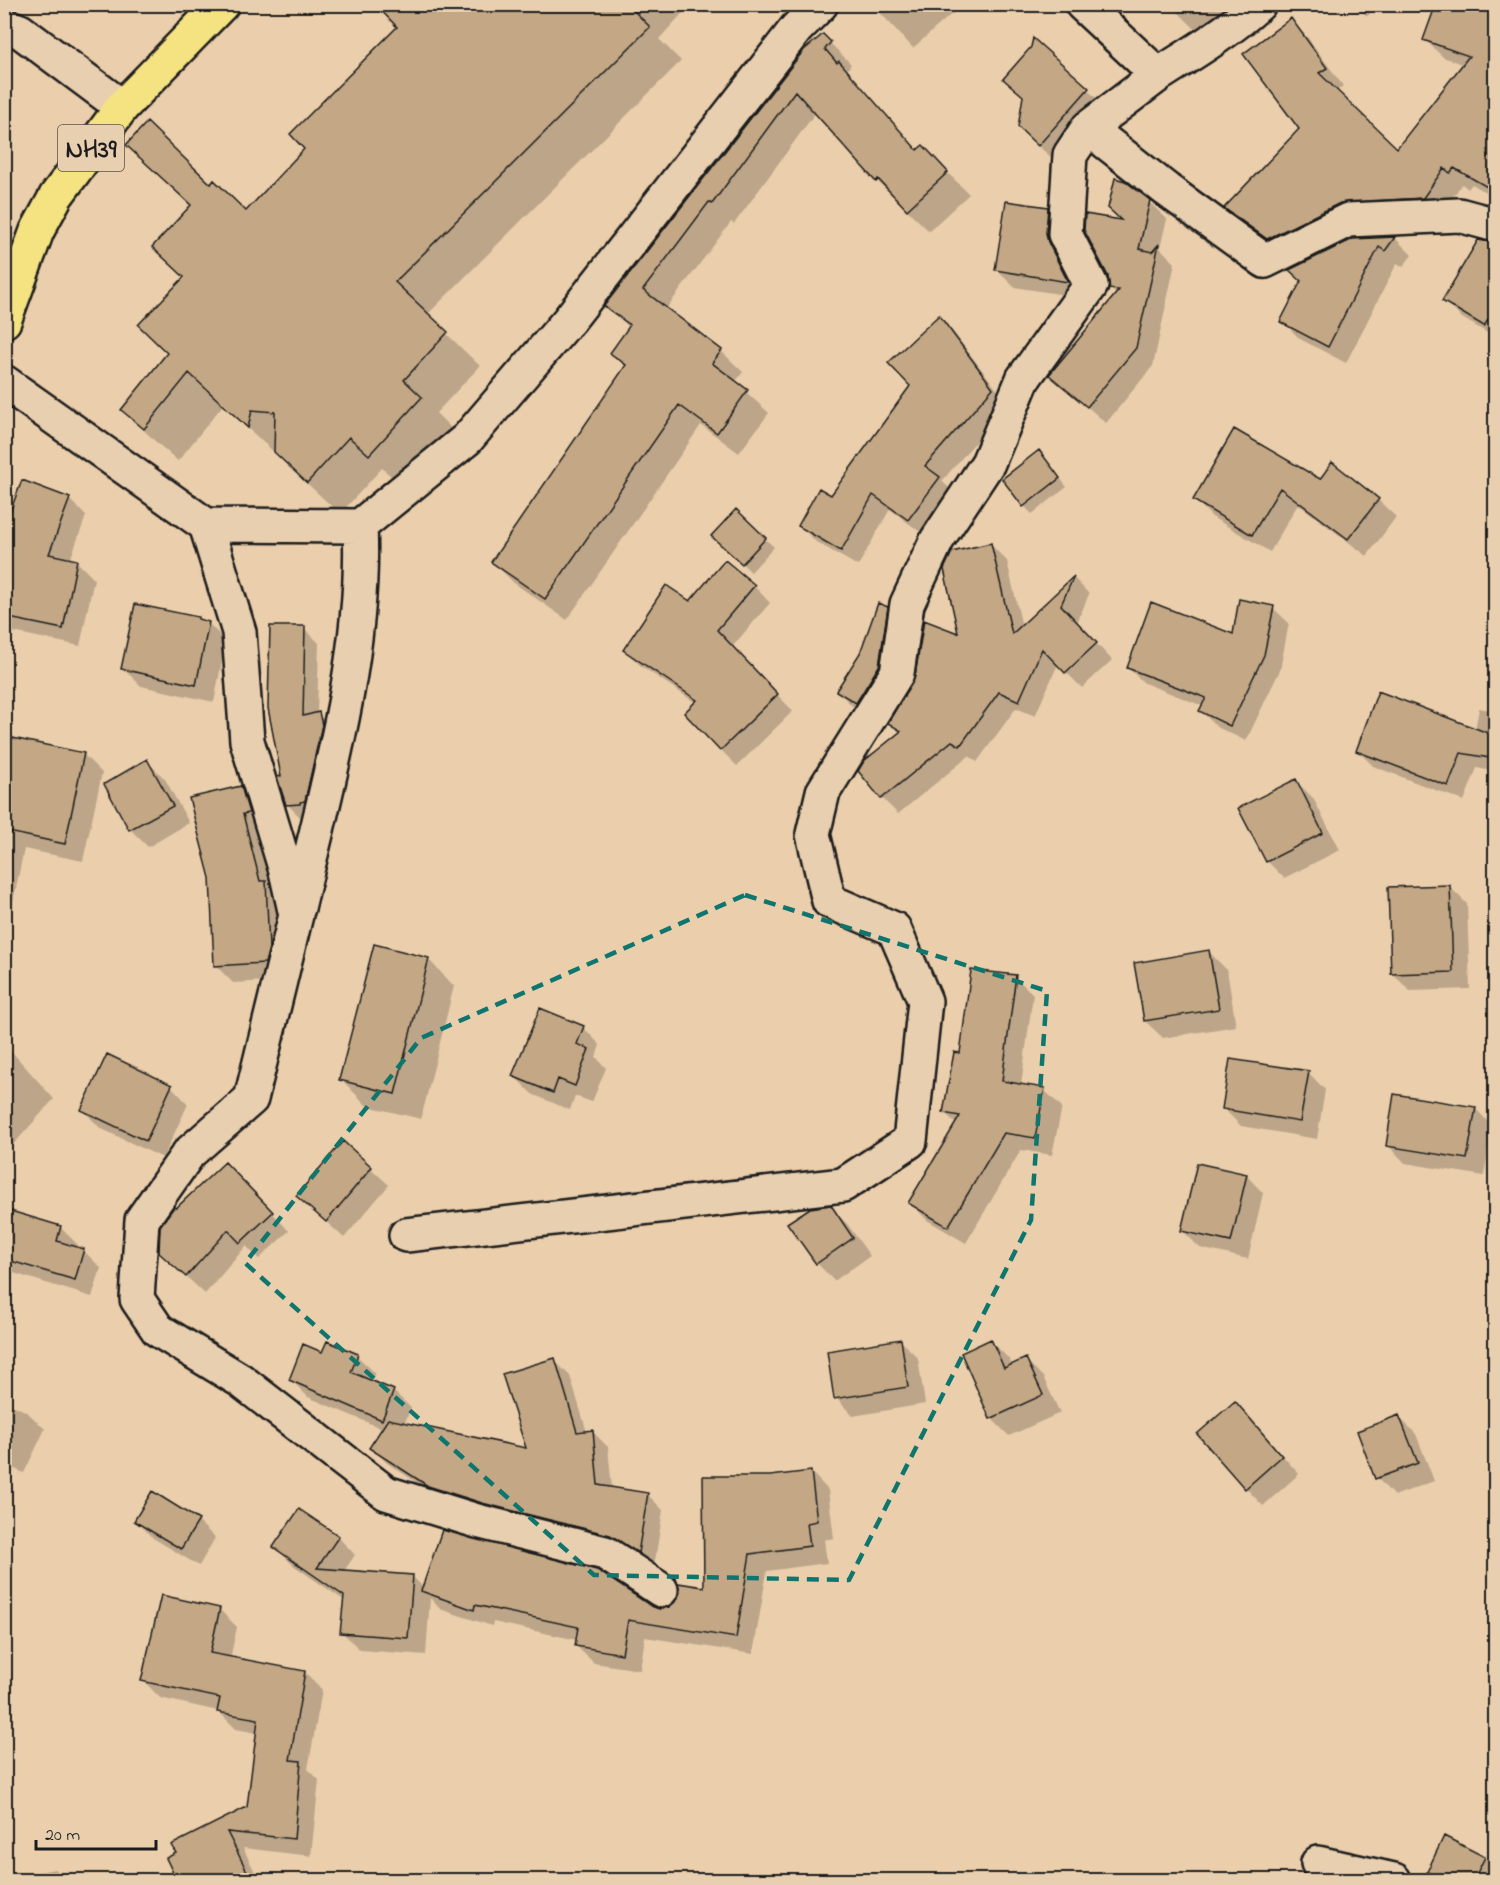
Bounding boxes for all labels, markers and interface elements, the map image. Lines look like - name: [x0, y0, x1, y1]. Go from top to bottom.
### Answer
- road number: NH39: [58, 125, 124, 171]
- scale bar: [36, 1813, 156, 1851]
- text: 20 m: [45, 1823, 80, 1849]

